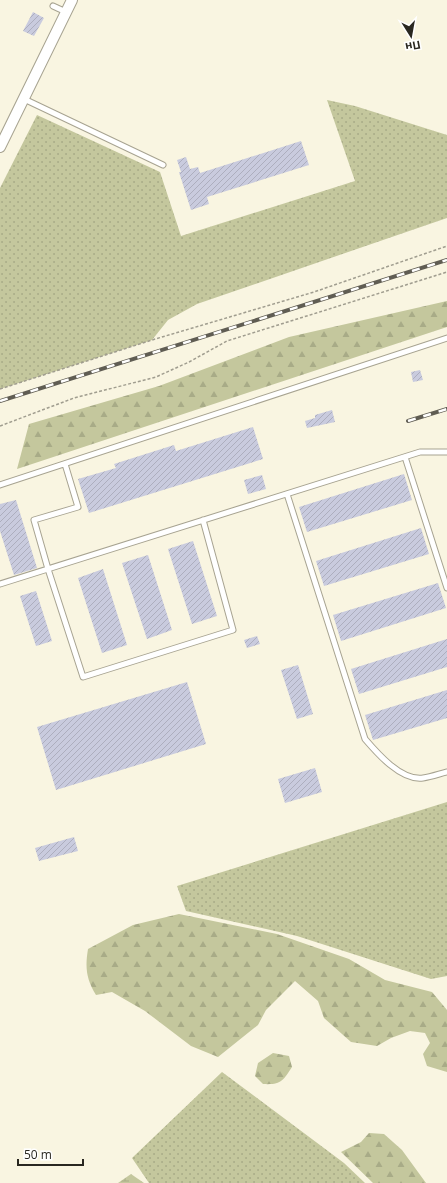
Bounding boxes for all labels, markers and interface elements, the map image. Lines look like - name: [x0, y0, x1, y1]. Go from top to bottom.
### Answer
- north arrow: [391, 16, 431, 56]
- text: Пн: [404, 37, 422, 55]
- scale bar: [18, 1141, 83, 1167]
- text: 50 m: [24, 1146, 52, 1163]

